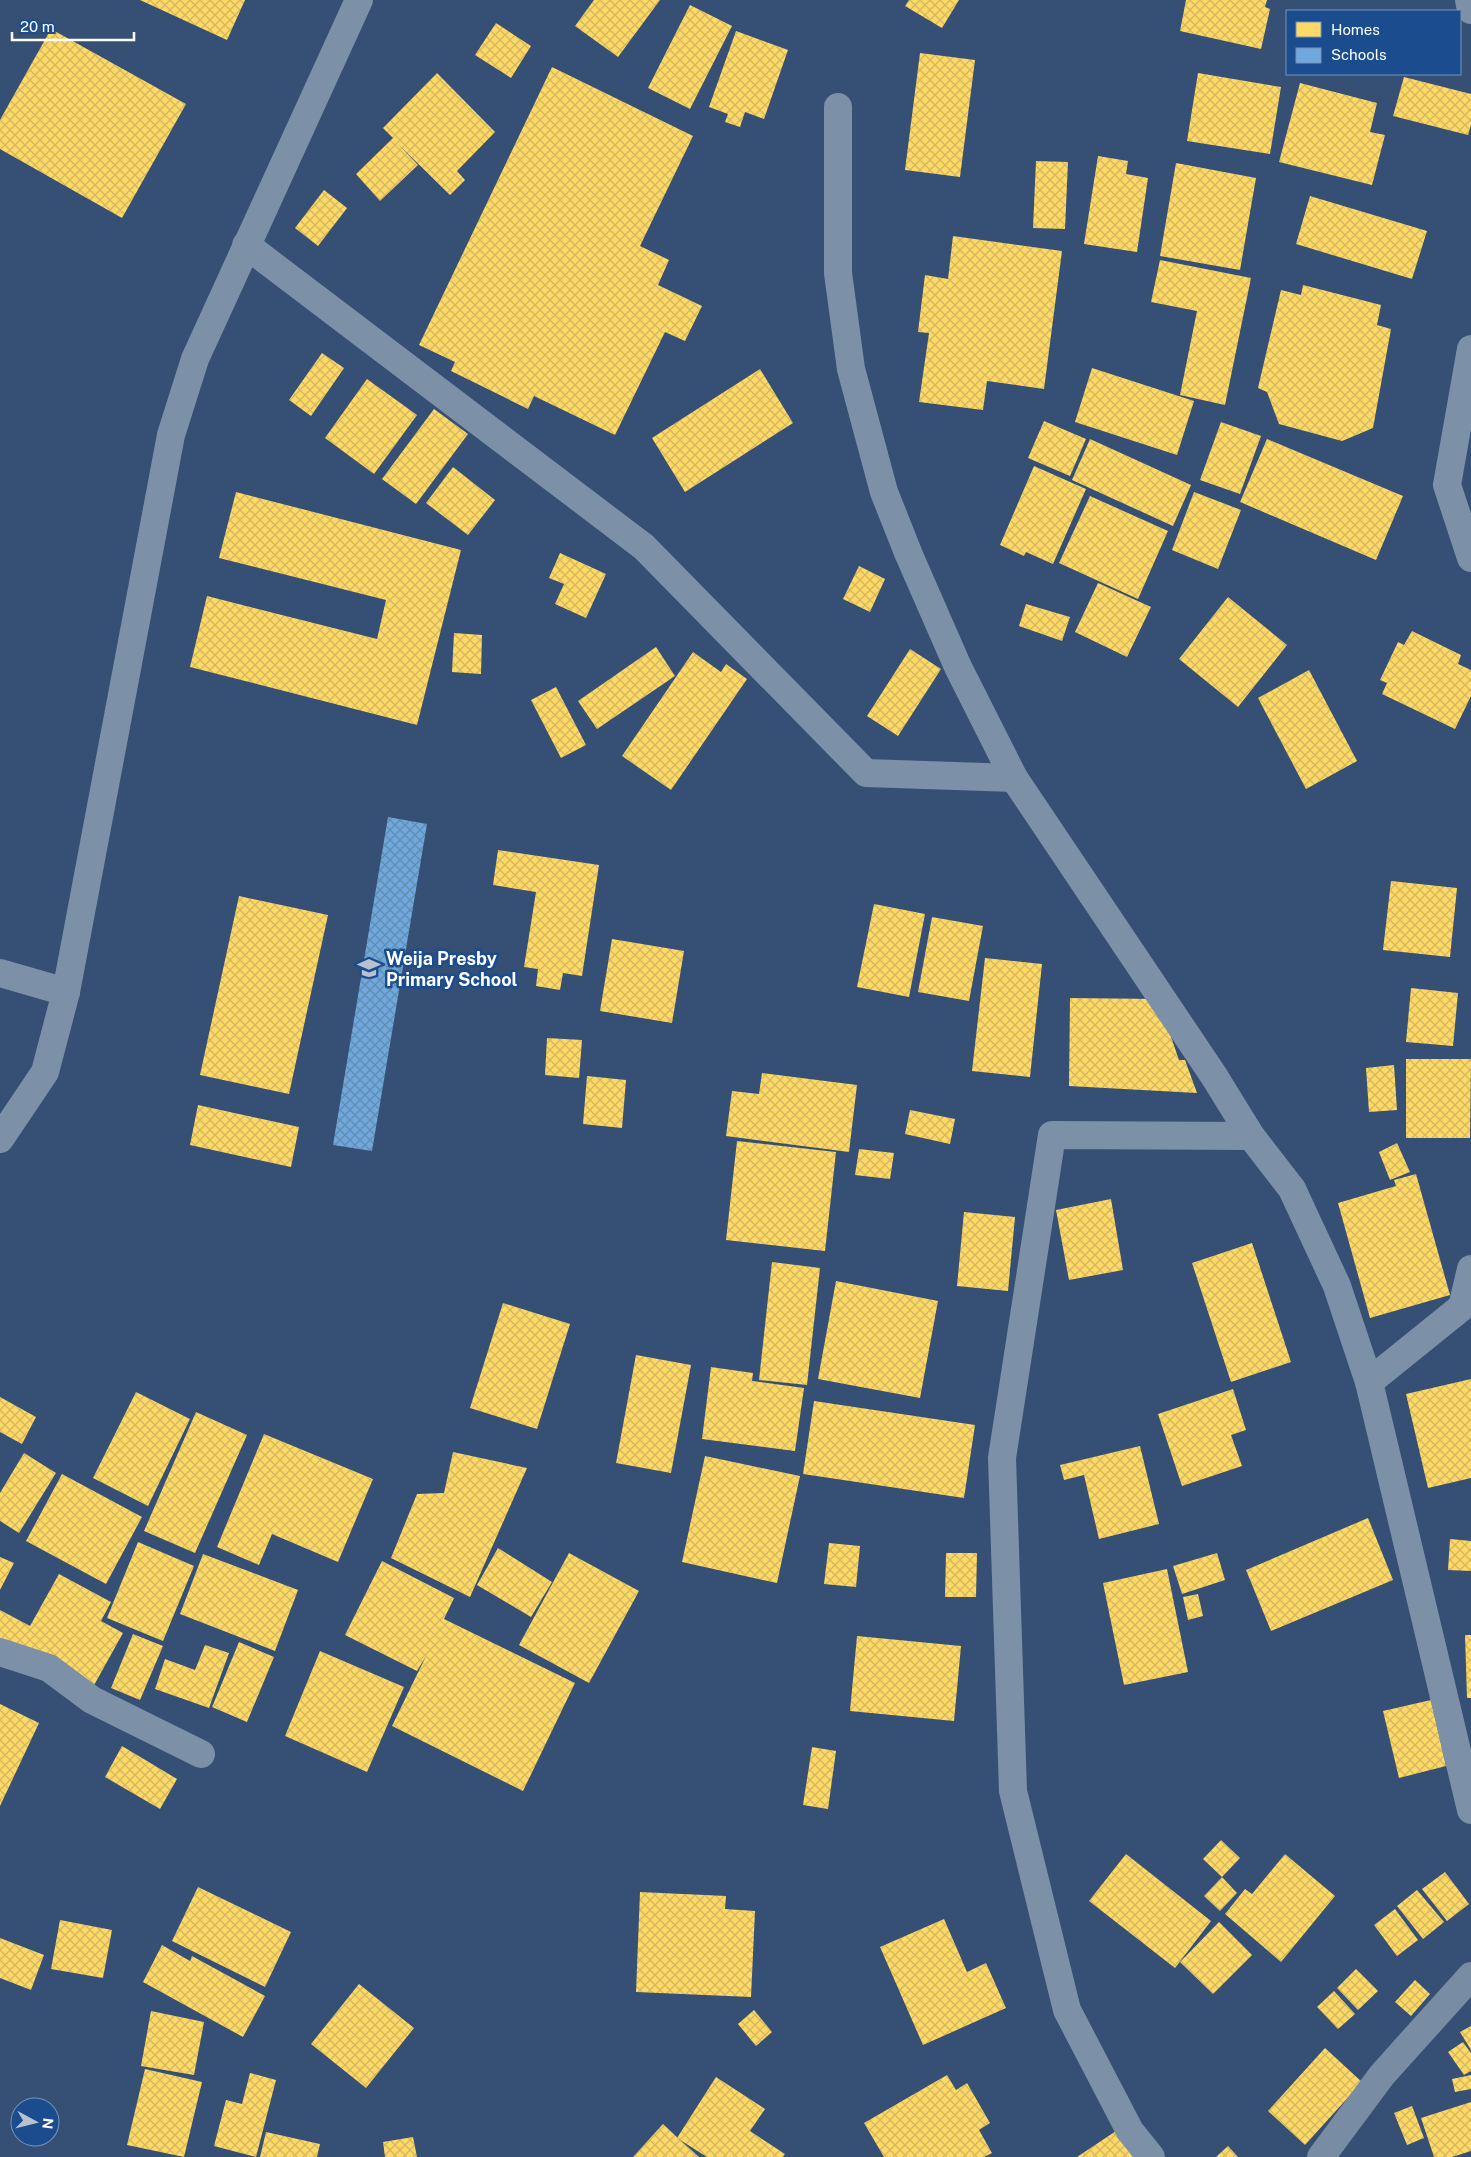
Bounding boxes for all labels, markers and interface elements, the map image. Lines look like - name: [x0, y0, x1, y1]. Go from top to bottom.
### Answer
- scale bar: [12, 10, 135, 42]
- legend: [1286, 10, 1461, 75]
- text: 20 m: [20, 18, 55, 35]
- text: Homes: [1331, 21, 1380, 38]
- text: Schools: [1331, 46, 1387, 63]
- place label: Weija Presby Primary School: [386, 948, 518, 990]
- school or university icon: Weija Presby Primary School: [356, 955, 382, 981]
- north arrow: [10, 2097, 60, 2147]
- text: N: [39, 2117, 57, 2130]

